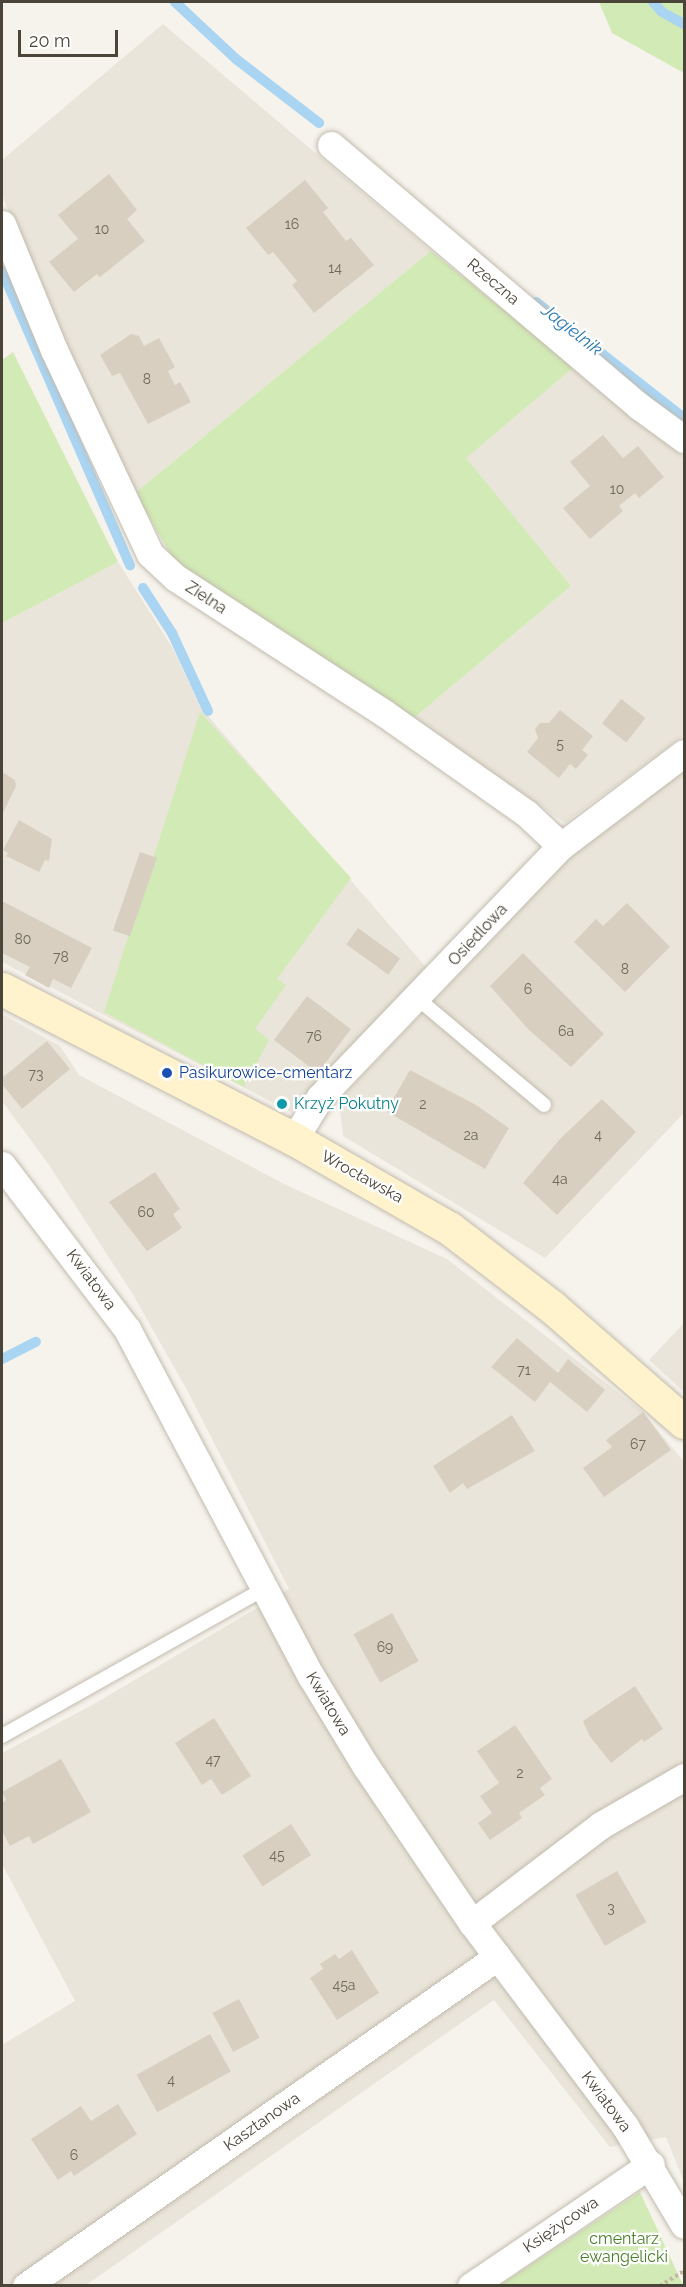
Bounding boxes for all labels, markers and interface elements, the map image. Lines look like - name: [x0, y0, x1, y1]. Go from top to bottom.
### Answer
- scale bar: [21, 18, 122, 56]
- text: 20 m: [29, 30, 71, 51]
- house number: 16: [285, 216, 299, 232]
- house number: 10: [95, 221, 109, 237]
- street label: Rzeczna: [463, 255, 523, 309]
- house number: 14: [328, 260, 342, 276]
- water label: Jagielnik: [537, 299, 607, 361]
- house number: 8: [143, 371, 151, 387]
- house number: 10: [610, 481, 624, 497]
- street label: Zielna: [182, 578, 230, 618]
- house number: 5: [556, 736, 564, 752]
- street label: Osiedlowa: [444, 900, 512, 970]
- house number: 80: [15, 931, 31, 947]
- house number: 78: [53, 949, 69, 965]
- house number: 8: [621, 961, 629, 977]
- house number: 6: [524, 981, 532, 997]
- house number: 6a: [558, 1023, 574, 1039]
- house number: 76: [306, 1028, 322, 1044]
- place label: Pasikurowice-cmentarz: [179, 1063, 352, 1083]
- house number: 73: [29, 1066, 43, 1082]
- marker: Pasikurowice-cmentarz: [160, 1066, 174, 1080]
- place label: Krzyż Pokutny: [294, 1094, 399, 1114]
- house number: 2: [419, 1096, 427, 1112]
- marker: Krzyż Pokutny: [275, 1097, 289, 1111]
- house number: 2a: [464, 1127, 478, 1143]
- house number: 4: [594, 1127, 602, 1143]
- street label: Wrocławska: [318, 1147, 406, 1207]
- house number: 4a: [552, 1171, 568, 1187]
- house number: 60: [137, 1204, 155, 1220]
- street label: Kwiatowa: [62, 1246, 120, 1314]
- house number: 71: [517, 1362, 531, 1378]
- house number: 67: [630, 1436, 646, 1452]
- house number: 69: [377, 1639, 393, 1655]
- street label: Kwiatowa: [302, 1669, 354, 1739]
- house number: 47: [205, 1752, 221, 1768]
- house number: 2: [516, 1765, 524, 1781]
- house number: 45: [269, 1847, 285, 1863]
- house number: 3: [607, 1900, 615, 1916]
- house number: 45a: [333, 1977, 355, 1993]
- street label: Kwiatowa: [577, 2068, 635, 2136]
- house number: 4: [167, 2072, 175, 2088]
- street label: Kasztanowa: [220, 2089, 304, 2155]
- house number: 6: [70, 2147, 78, 2163]
- street label: Księżycowa: [520, 2193, 602, 2257]
- park label: cmentarz ewangelicki: [580, 2229, 668, 2267]

